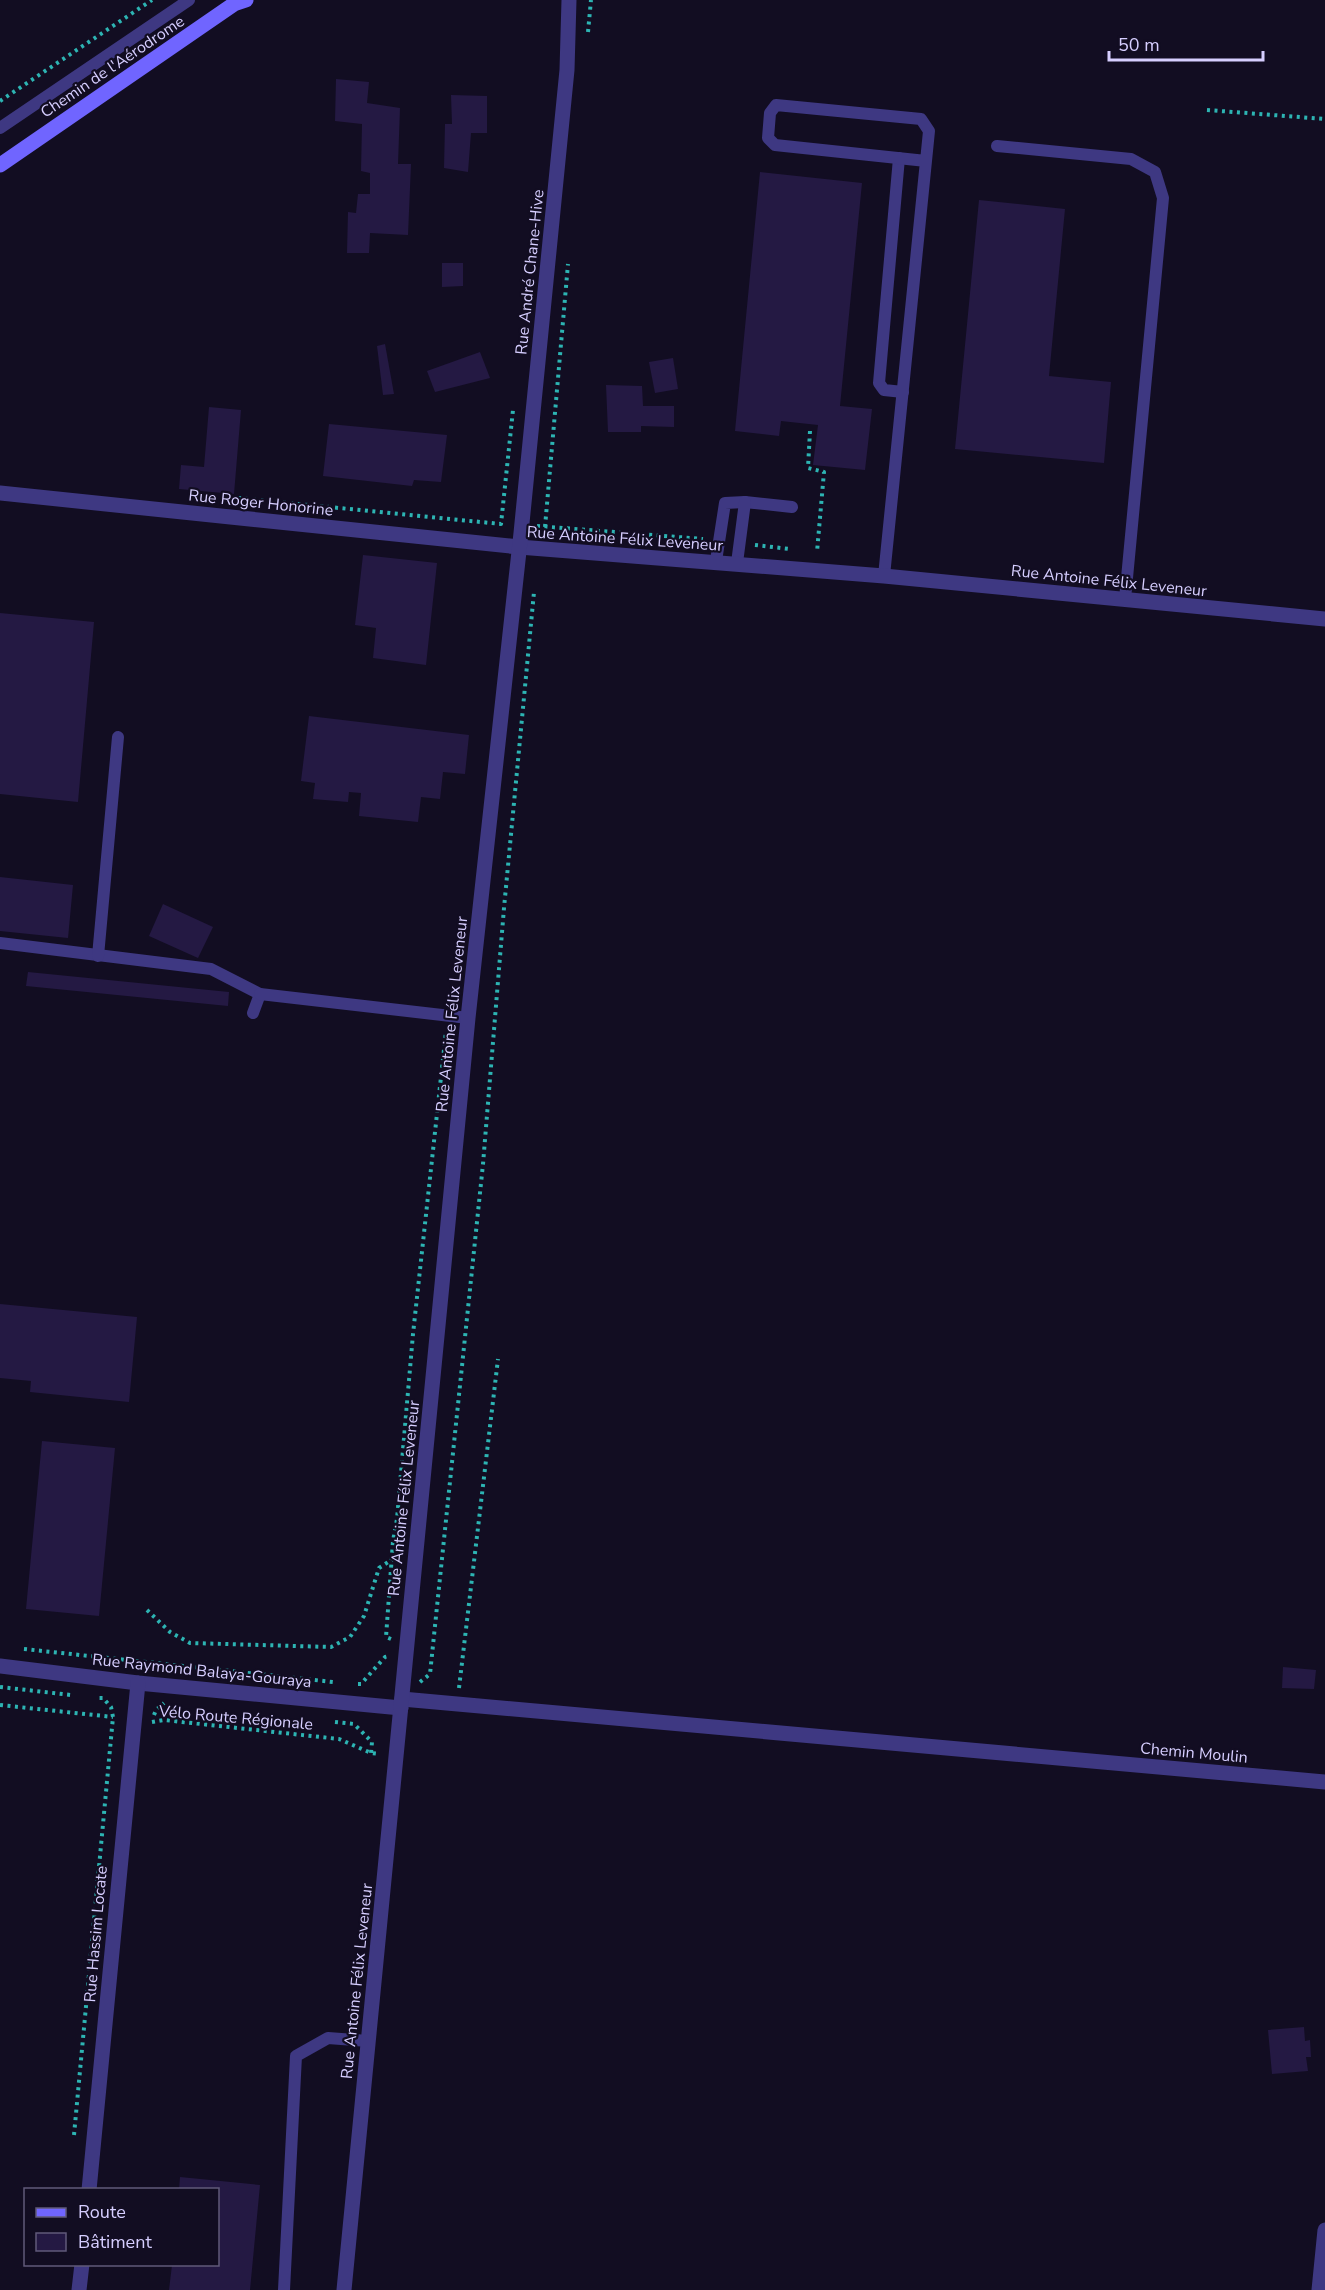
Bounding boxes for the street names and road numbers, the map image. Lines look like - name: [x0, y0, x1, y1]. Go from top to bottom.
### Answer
- street label: Chemin de l'Aérodrome: [36, 10, 189, 123]
- street label: Rue André Chane-Hive: [510, 188, 550, 356]
- street label: Rue Roger Honorine: [187, 484, 334, 522]
- street label: Rue Antoine Félix Leveneur: [526, 521, 724, 557]
- street label: Rue Antoine Félix Leveneur: [1010, 560, 1208, 602]
- street label: Rue Antoine Félix Leveneur: [431, 915, 473, 1113]
- street label: Rue Antoine Félix Leveneur: [383, 1399, 425, 1597]
- street label: Rue Raymond Balaya-Gouraya: [91, 1649, 313, 1693]
- street label: Vélo Route Régionale: [157, 1700, 314, 1736]
- street label: Chemin Moulin: [1139, 1737, 1249, 1769]
- street label: Rue Hassim Locate: [79, 1865, 113, 2003]
- street label: Rue Antoine Félix Leveneur: [336, 1882, 378, 2080]

